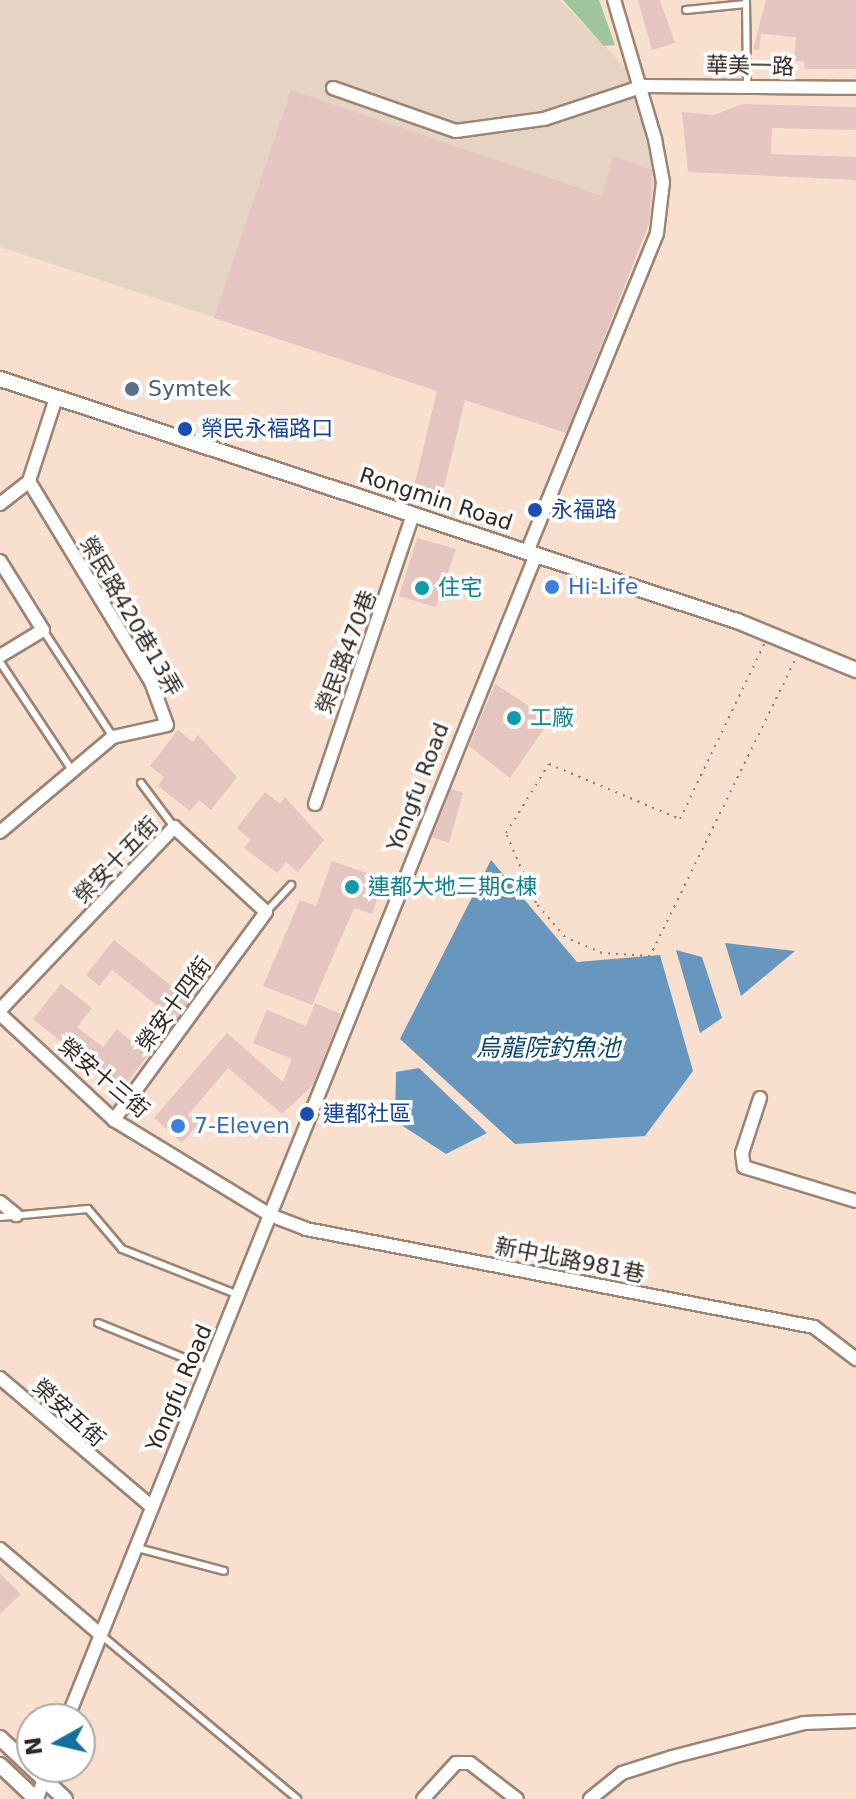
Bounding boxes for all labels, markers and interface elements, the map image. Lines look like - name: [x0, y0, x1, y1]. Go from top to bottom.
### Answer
- street label: 華美一路: [706, 52, 794, 80]
- place label: Symtek: [148, 376, 231, 402]
- marker: Symtek: [123, 380, 141, 398]
- place label: 榮民永褔路口: [201, 416, 333, 442]
- marker: 榮民永褔路口: [176, 420, 194, 438]
- street label: Rongmin Road: [356, 462, 516, 536]
- place label: 永福路: [551, 497, 617, 523]
- marker: 永福路: [526, 501, 544, 519]
- street label: 榮民路420巷13弄: [75, 531, 187, 701]
- place label: Hi-Life: [568, 574, 638, 600]
- place label: 住宅: [438, 575, 482, 601]
- marker: Hi-Life: [543, 578, 561, 596]
- marker: 住宅: [413, 579, 431, 597]
- street label: 榮民路470巷: [310, 587, 382, 717]
- place label: 工廠: [530, 705, 574, 731]
- marker: 工廠: [505, 709, 523, 727]
- street label: Yongfu Road: [381, 719, 455, 855]
- street label: 榮安十五街: [68, 811, 164, 909]
- place label: 連都大地三期C棟: [368, 874, 537, 900]
- marker: 連都大地三期C棟: [343, 878, 361, 896]
- street label: 榮安十四街: [131, 952, 217, 1056]
- street label: 榮安十三街: [53, 1033, 155, 1123]
- water label: 烏龍院釣魚池: [476, 1035, 620, 1063]
- place label: 連都社區: [323, 1101, 411, 1127]
- marker: 連都社區: [298, 1105, 316, 1123]
- place label: 7-Eleven: [194, 1113, 290, 1139]
- marker: 7-Eleven: [169, 1117, 187, 1135]
- street label: 新中北路981巷: [493, 1233, 647, 1287]
- street label: Yongfu Road: [140, 1320, 218, 1456]
- street label: 榮安五街: [27, 1374, 111, 1452]
- north arrow: [16, 1703, 96, 1783]
- text: N: [20, 1735, 47, 1757]

